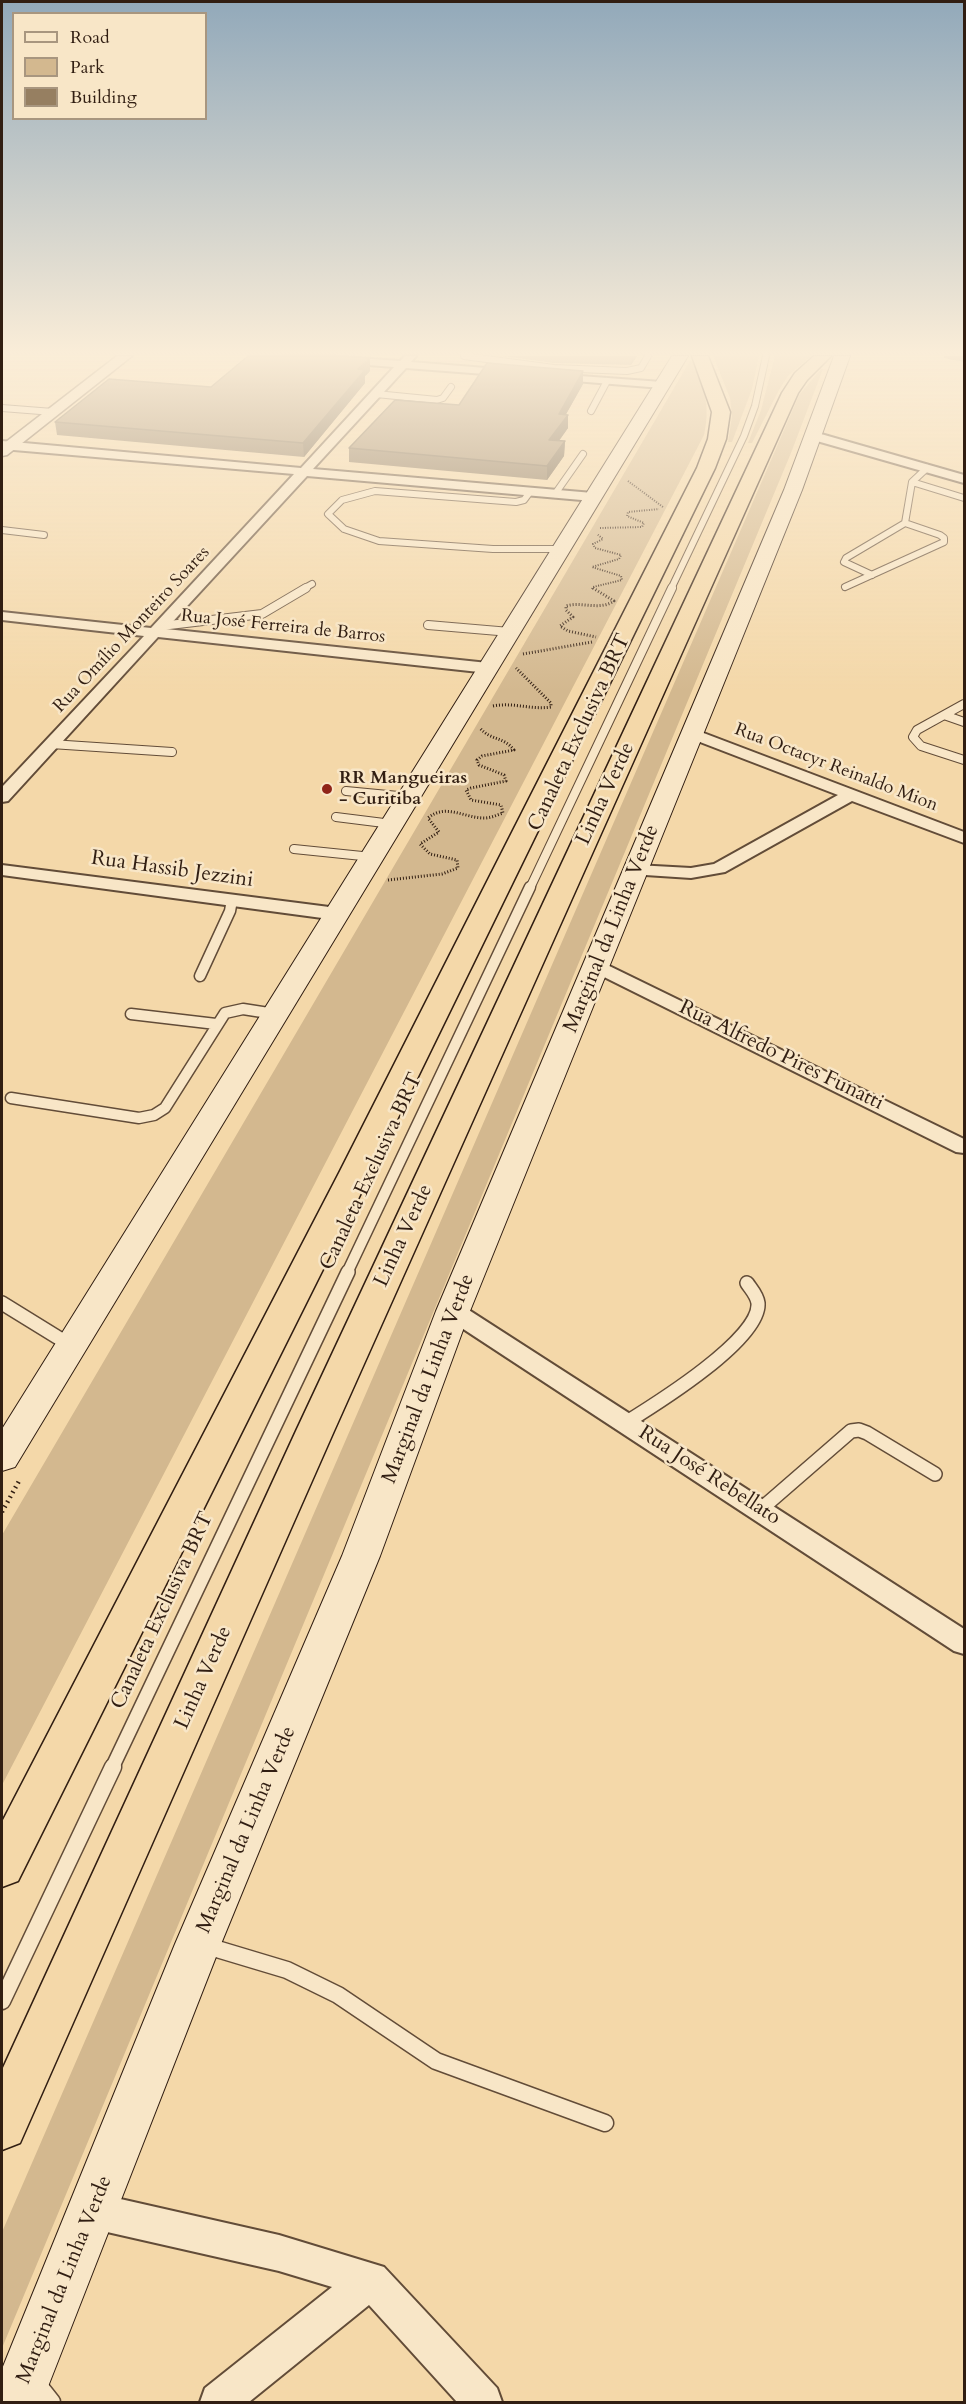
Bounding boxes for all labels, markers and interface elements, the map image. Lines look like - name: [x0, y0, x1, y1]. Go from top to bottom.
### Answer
- legend: [12, 12, 207, 120]
- text: Road: [70, 25, 110, 50]
- text: Park: [70, 55, 105, 80]
- text: Building: [70, 85, 137, 110]
- street label: Rua Omílio Monteiro Soares: [49, 542, 215, 718]
- street label: Rua José Ferreira de Barros: [180, 606, 386, 648]
- street label: Canaleta Exclusiva BRT: [523, 630, 637, 836]
- street label: Rua Octacyr Reinaldo Mion: [731, 719, 941, 817]
- street label: Linha Verde: [571, 739, 641, 849]
- place label: RR Mangueiras - Curitiba: [339, 768, 467, 810]
- marker: RR Mangueiras - Curitiba: [320, 782, 334, 796]
- street label: Marginal da Linha Verde: [559, 821, 665, 1037]
- street label: Rua Hassib Jezzini: [89, 846, 255, 894]
- street label: Rua Alfredo Pires Funatti: [674, 995, 888, 1117]
- street label: Canaleta Exclusiva BRT: [315, 1069, 429, 1275]
- street label: Linha Verde: [369, 1181, 439, 1291]
- street label: Marginal da Linha Verde: [377, 1271, 481, 1487]
- street label: Rua José Rebellato: [633, 1421, 785, 1531]
- street label: Canaleta Exclusiva BRT: [106, 1508, 220, 1714]
- street label: Linha Verde: [170, 1623, 238, 1733]
- street label: Marginal da Linha Verde: [192, 1723, 302, 1937]
- street label: Marginal da Linha Verde: [12, 2172, 118, 2388]

